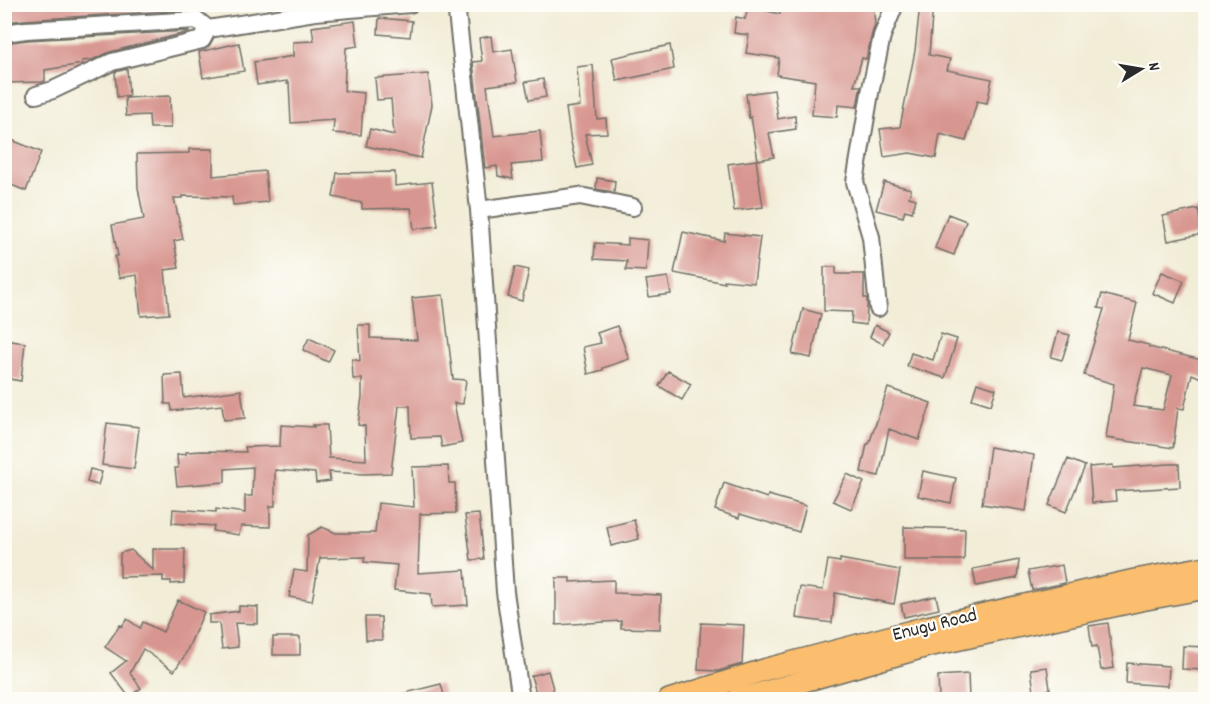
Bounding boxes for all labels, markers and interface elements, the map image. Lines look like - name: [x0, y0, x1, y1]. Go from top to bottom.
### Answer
- north arrow: [1111, 39, 1171, 99]
- text: N: [1141, 61, 1165, 73]
- street label: Enugu Road: [890, 602, 980, 650]

